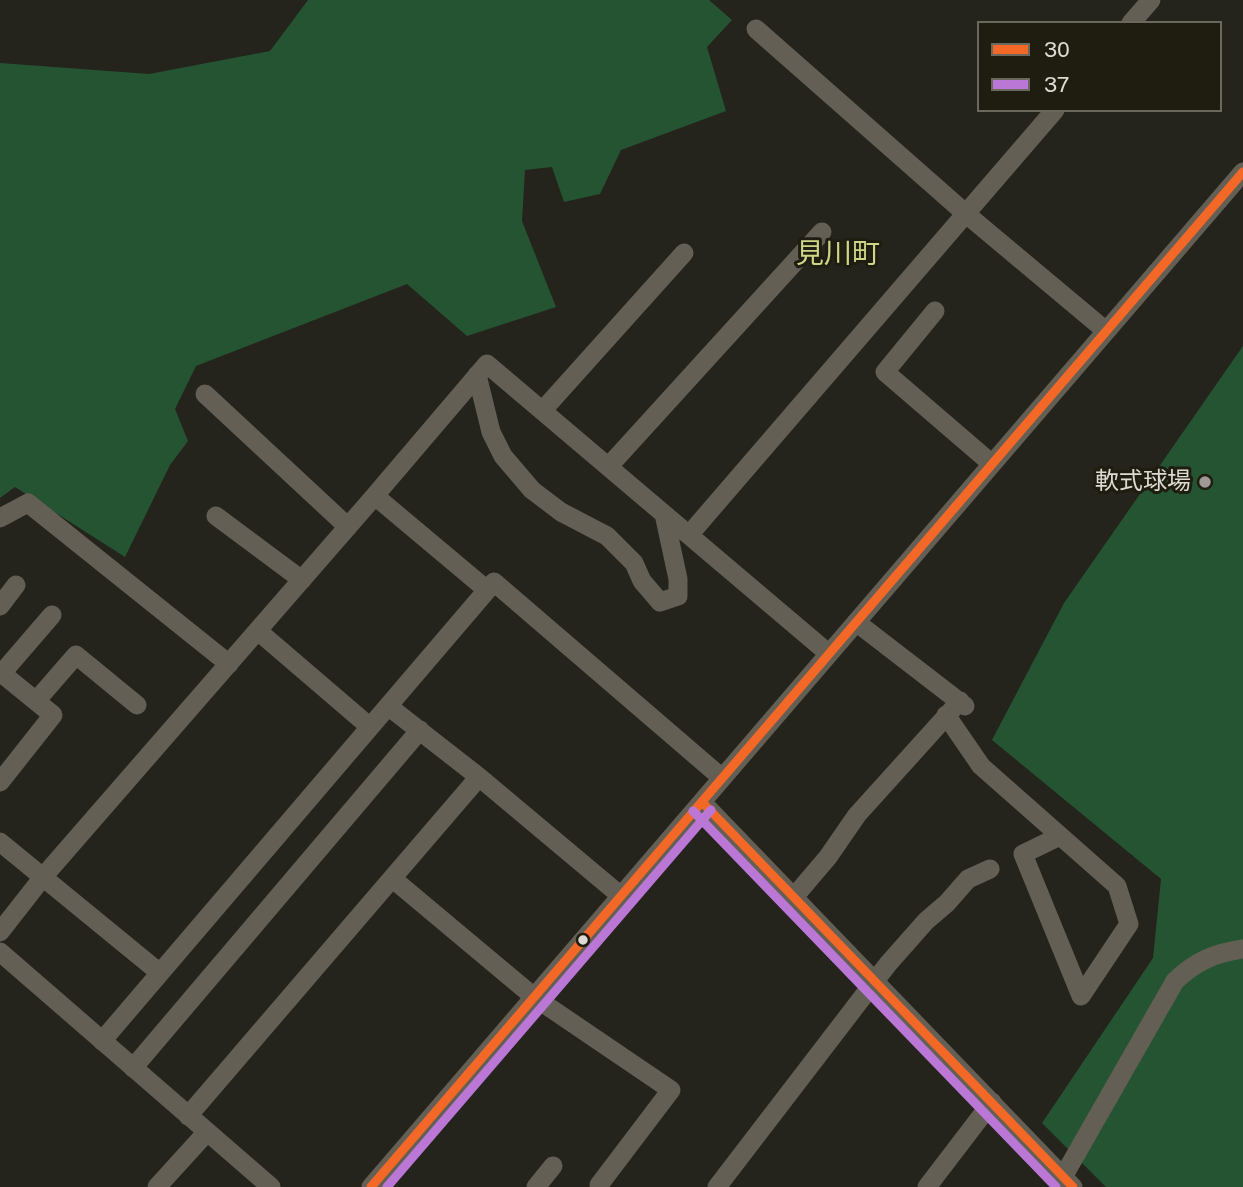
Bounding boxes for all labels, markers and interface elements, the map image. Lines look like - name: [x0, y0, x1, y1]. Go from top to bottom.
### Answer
- legend: [977, 21, 1222, 112]
- text: 30: [1044, 37, 1070, 62]
- text: 37: [1044, 72, 1069, 97]
- district label: 見川町: [796, 237, 880, 271]
- place label: 軟式球場: [1095, 468, 1191, 496]
- marker: 軟式球場: [1197, 474, 1213, 490]
- unlabelled marker: [576, 933, 590, 947]

